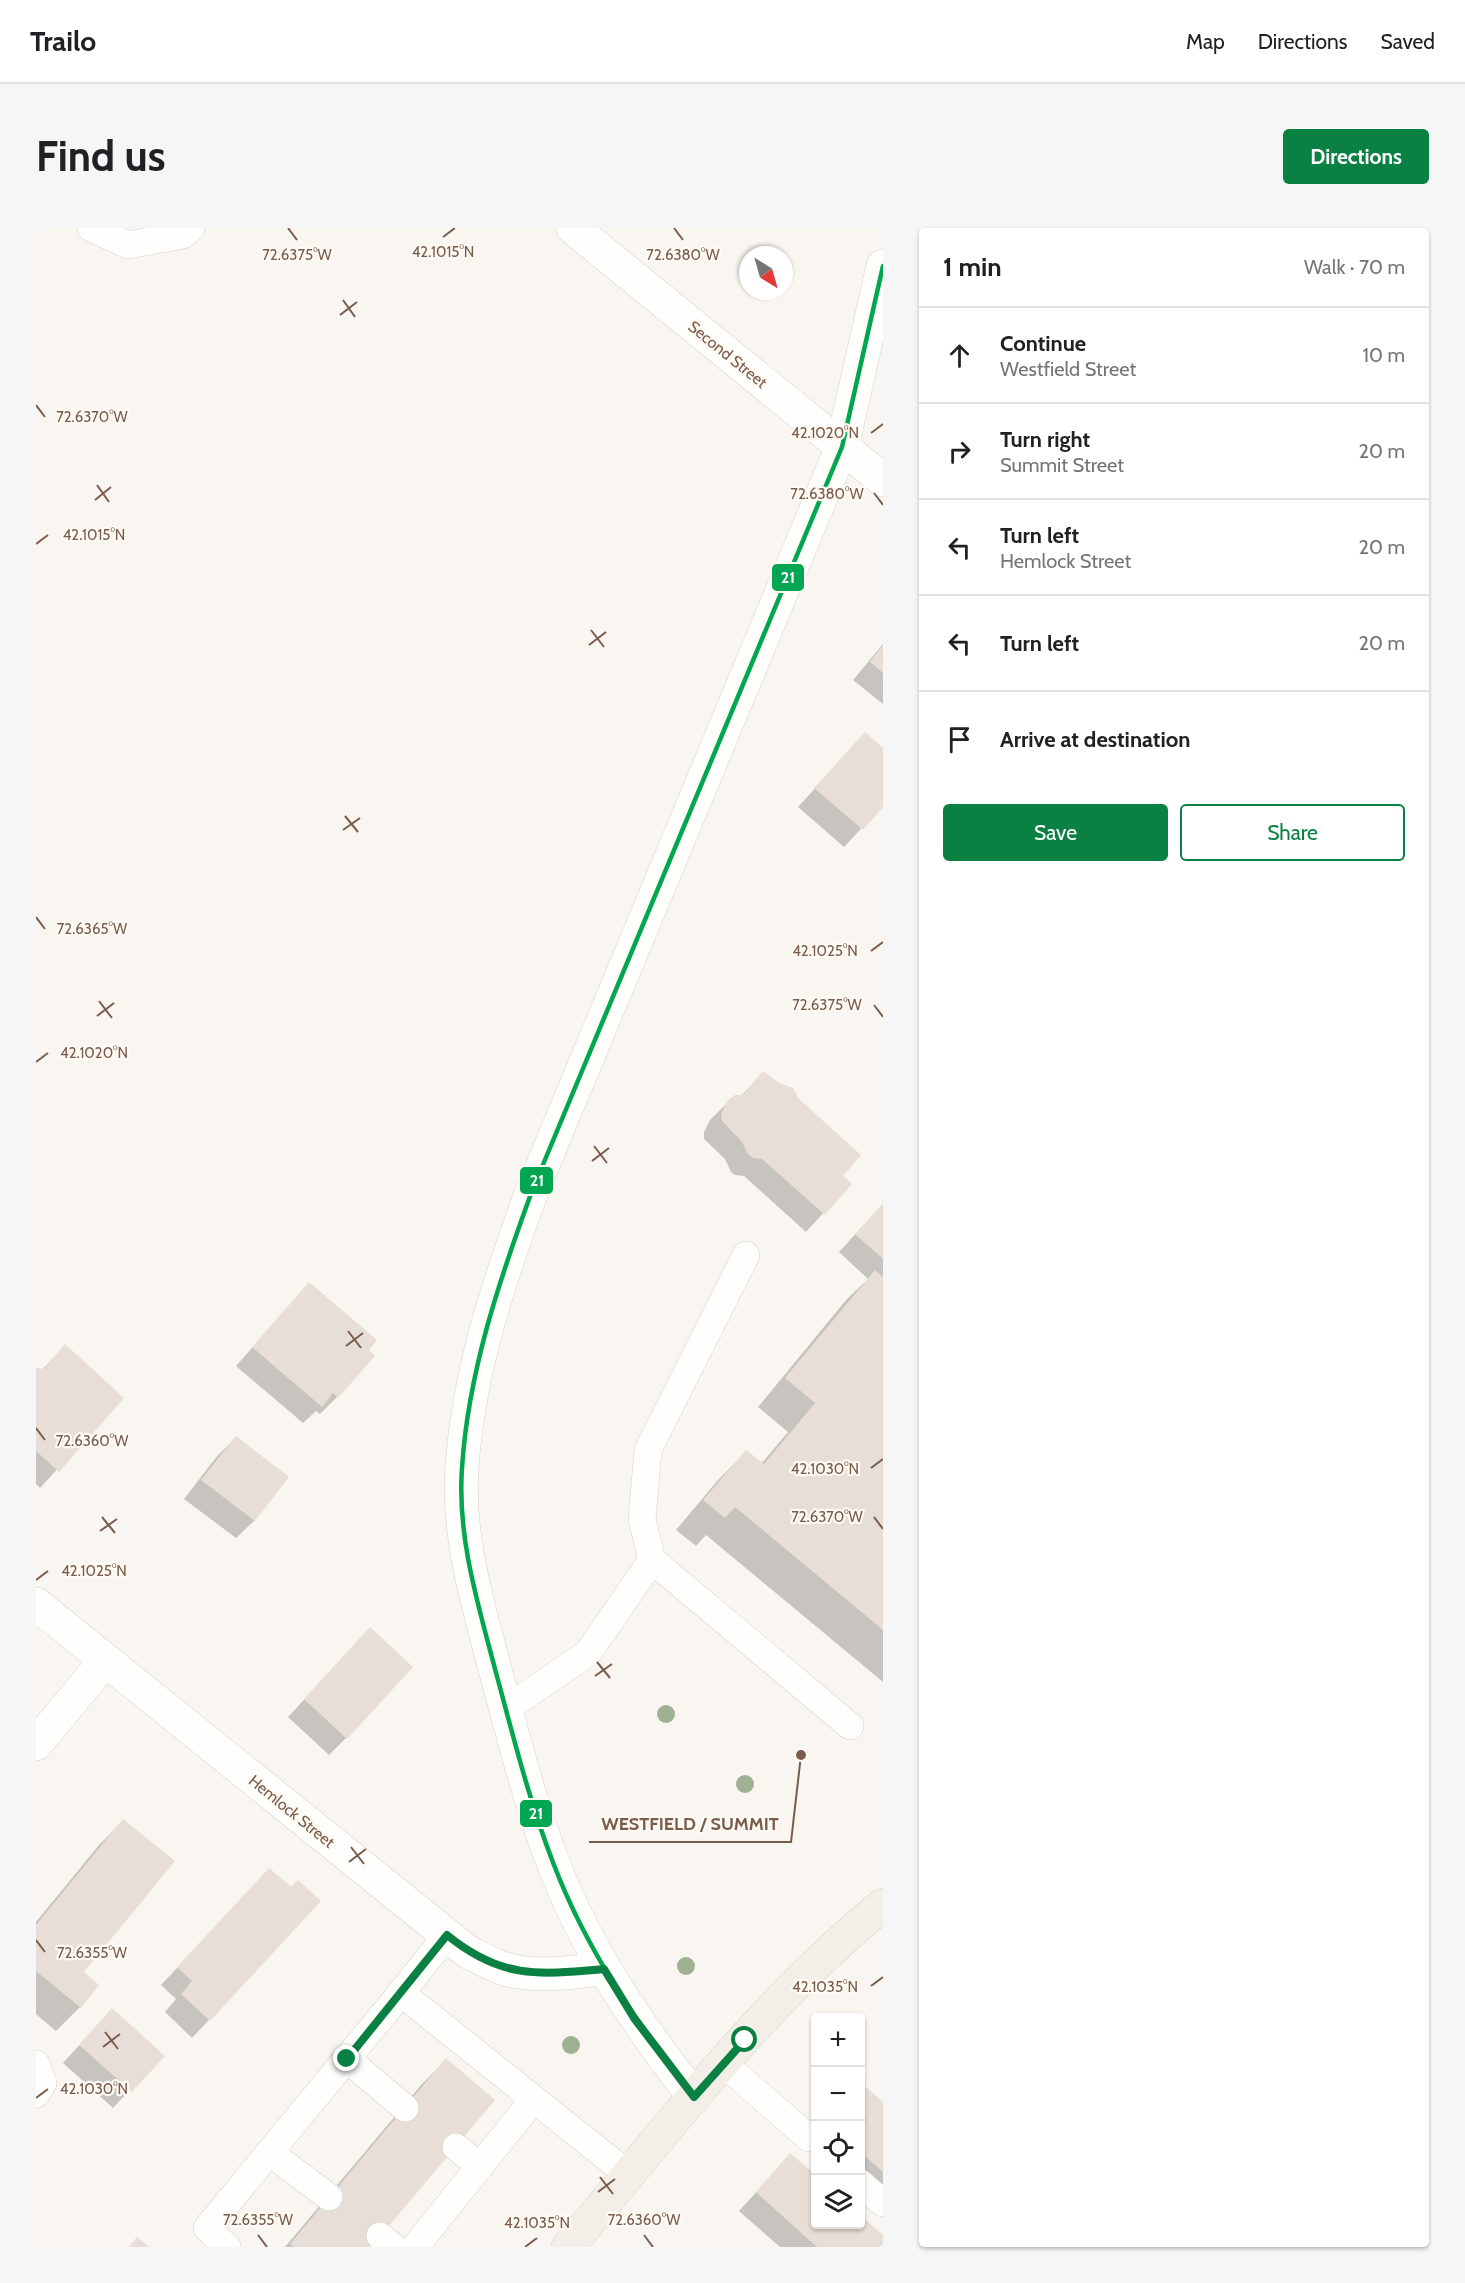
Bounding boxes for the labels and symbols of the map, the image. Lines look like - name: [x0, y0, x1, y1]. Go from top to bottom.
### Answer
- text: 42.1015°N: [412, 243, 474, 261]
- text: 72.6375°W: [262, 246, 332, 264]
- text: 72.6380°W: [646, 246, 720, 264]
- north arrow: [739, 246, 793, 300]
- street label: Second Street: [684, 317, 771, 392]
- text: 72.6370°W: [56, 408, 129, 426]
- text: 42.1020°N: [791, 424, 859, 442]
- text: 72.6380°W: [790, 485, 864, 503]
- text: 42.1015°N: [63, 526, 125, 544]
- line badge: 21: [771, 563, 805, 592]
- text: 21: [781, 568, 795, 587]
- text: 72.6365°W: [57, 920, 128, 938]
- text: 42.1025°N: [792, 942, 858, 960]
- text: 72.6375°W: [792, 996, 862, 1014]
- text: 42.1020°N: [60, 1044, 128, 1062]
- line badge: 21: [519, 1166, 554, 1195]
- text: 21: [530, 1171, 544, 1190]
- text: 72.6360°W: [56, 1432, 129, 1450]
- text: 42.1030°N: [791, 1460, 859, 1478]
- text: 72.6370°W: [791, 1508, 864, 1526]
- text: 42.1025°N: [61, 1562, 127, 1580]
- street label: Hemlock Street: [245, 1771, 339, 1852]
- line badge: 21: [519, 1799, 553, 1828]
- text: 21: [529, 1804, 543, 1823]
- callout: WESTFIELD / SUMMIT: [589, 1806, 791, 1842]
- text: WESTFIELD / SUMMIT: [601, 1813, 779, 1835]
- text: 72.6355°W: [57, 1944, 128, 1962]
- text: 42.1035°N: [792, 1978, 858, 1996]
- route start: [731, 2026, 757, 2052]
- route end: [333, 2045, 359, 2071]
- text: 42.1030°N: [60, 2080, 128, 2098]
- text: 72.6355°W: [223, 2211, 294, 2229]
- text: 72.6360°W: [608, 2211, 681, 2229]
- text: 42.1035°N: [504, 2214, 570, 2232]

